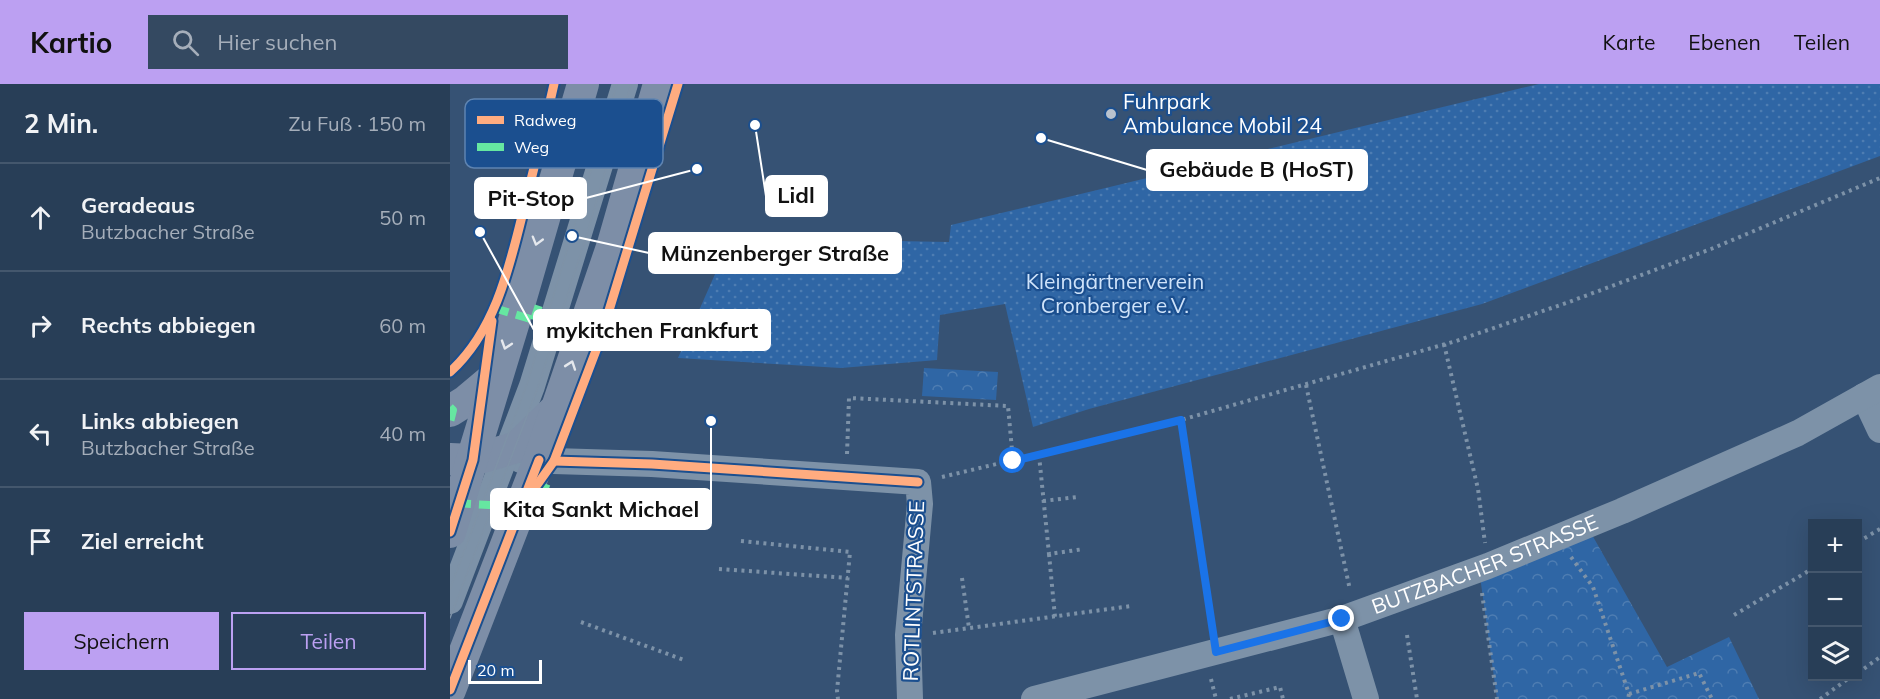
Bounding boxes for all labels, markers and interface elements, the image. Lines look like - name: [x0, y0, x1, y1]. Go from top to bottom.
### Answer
- search box: [148, 15, 568, 69]
- text: Kartio: [30, 25, 112, 60]
- icon: search: [169, 26, 202, 59]
- text: Hier suchen: [217, 28, 337, 56]
- text: Karte: [1603, 29, 1655, 55]
- text: Ebenen: [1688, 29, 1761, 55]
- text: Teilen: [1794, 29, 1850, 55]
- place label: Fuhrpark Ambulance Mobil 24: [1123, 88, 1322, 138]
- legend: [465, 99, 663, 168]
- text: 2 Min.: [24, 107, 98, 140]
- marker: Fuhrpark Ambulance Mobil 24: [1104, 107, 1118, 121]
- text: Radweg: [514, 110, 576, 130]
- text: Zu Fuß · 150 m: [288, 111, 426, 136]
- text: Weg: [514, 137, 549, 157]
- callout: Gebäude B (HoST): [1147, 150, 1367, 190]
- text: Gebäude B (HoST): [1159, 155, 1355, 183]
- callout: Lidl: [766, 176, 827, 216]
- callout: Pit-Stop: [475, 178, 586, 218]
- text: Lidl: [777, 181, 815, 209]
- text: Pit-Stop: [488, 184, 574, 212]
- text: Geradeaus: [81, 191, 195, 219]
- icon: ahead: [24, 201, 57, 234]
- text: 50 m: [379, 205, 426, 230]
- text: Butzbacher Straße: [81, 219, 255, 244]
- callout: Münzenberger Straße: [649, 233, 901, 273]
- one-way arrow: [531, 236, 544, 246]
- text: Münzenberger Straße: [661, 239, 889, 267]
- park label: Kleingärtnerverein Cronberger e.V.: [1026, 268, 1204, 318]
- icon: right: [24, 309, 57, 342]
- callout: mykitchen Frankfurt: [534, 310, 770, 350]
- text: Rechts abbiegen: [81, 311, 256, 339]
- text: 60 m: [379, 313, 426, 338]
- text: mykitchen Frankfurt: [546, 316, 758, 344]
- one-way arrow: [501, 339, 514, 350]
- one-way arrow: [564, 360, 577, 371]
- text: Links abbiegen: [81, 407, 239, 435]
- icon: left: [24, 417, 57, 450]
- text: 40 m: [379, 421, 426, 446]
- text: Butzbacher Straße: [81, 435, 255, 460]
- route start: [999, 447, 1025, 473]
- callout: Kita Sankt Michael: [491, 489, 711, 529]
- text: Kita Sankt Michael: [503, 495, 699, 523]
- street label: ROTLINTSTRASSE: [897, 500, 929, 682]
- street label: BUTZBACHER STRASSE: [1368, 508, 1601, 619]
- map controls: [1808, 519, 1862, 681]
- button: +: [1808, 519, 1862, 573]
- icon: arrive: [24, 525, 57, 558]
- text: Ziel erreicht: [81, 527, 204, 555]
- button: −: [1808, 573, 1862, 627]
- route end: [1328, 605, 1354, 631]
- button: Speichern: [24, 612, 219, 670]
- button: Teilen: [231, 612, 426, 670]
- button: layers: [1808, 627, 1862, 681]
- scale bar: [468, 657, 542, 684]
- text: 20 m: [477, 660, 514, 680]

